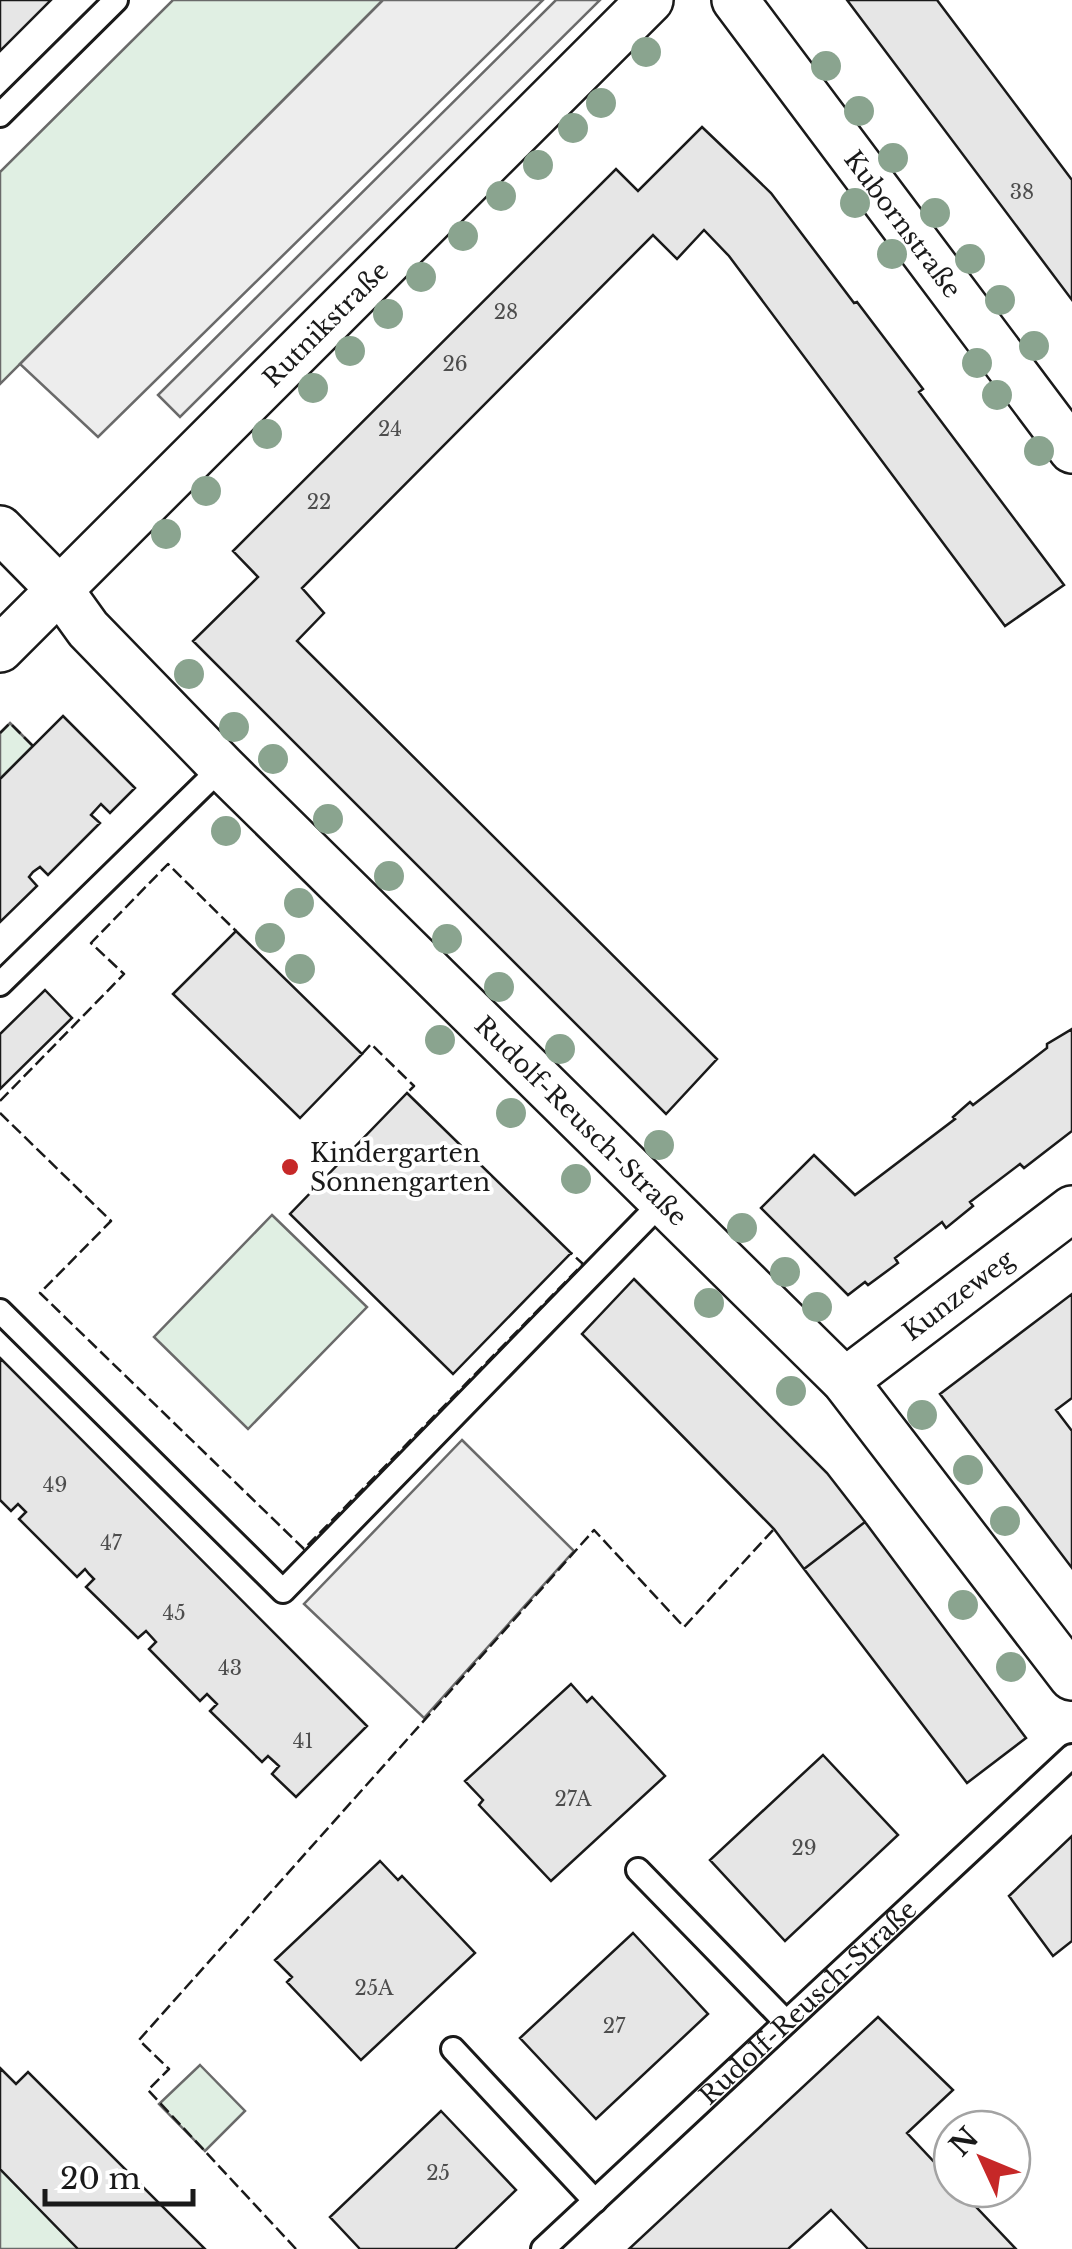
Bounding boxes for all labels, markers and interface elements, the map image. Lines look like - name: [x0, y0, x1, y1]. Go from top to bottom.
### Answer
- street label: Kubornstraße: [837, 145, 968, 304]
- house number: 38: [1010, 180, 1034, 204]
- street label: Rutnikstraße: [257, 255, 395, 394]
- house number: 28: [494, 300, 518, 324]
- house number: 26: [442, 352, 468, 376]
- house number: 24: [378, 417, 402, 441]
- house number: 22: [307, 490, 331, 514]
- street label: Rudolf-Reusch-Straße: [468, 1010, 693, 1233]
- place label: Kindergarten Sonnengarten: [310, 1138, 490, 1198]
- marker: Kindergarten Sonnengarten: [279, 1156, 301, 1178]
- street label: Kunzeweg: [897, 1243, 1021, 1348]
- house number: 49: [43, 1473, 67, 1497]
- house number: 47: [100, 1531, 123, 1555]
- house number: 45: [162, 1601, 186, 1625]
- house number: 43: [218, 1656, 242, 1680]
- house number: 41: [293, 1729, 313, 1753]
- house number: 27A: [554, 1787, 592, 1811]
- house number: 29: [791, 1836, 817, 1860]
- street label: Rudolf-Reusch-Straße: [693, 1894, 923, 2111]
- house number: 25A: [354, 1976, 394, 2000]
- house number: 27: [603, 2014, 626, 2038]
- north arrow: [932, 2109, 1032, 2209]
- text: N: [943, 2120, 986, 2164]
- scale bar: [45, 2144, 192, 2206]
- text: 20 m: [60, 2160, 141, 2197]
- house number: 25: [426, 2161, 450, 2185]

